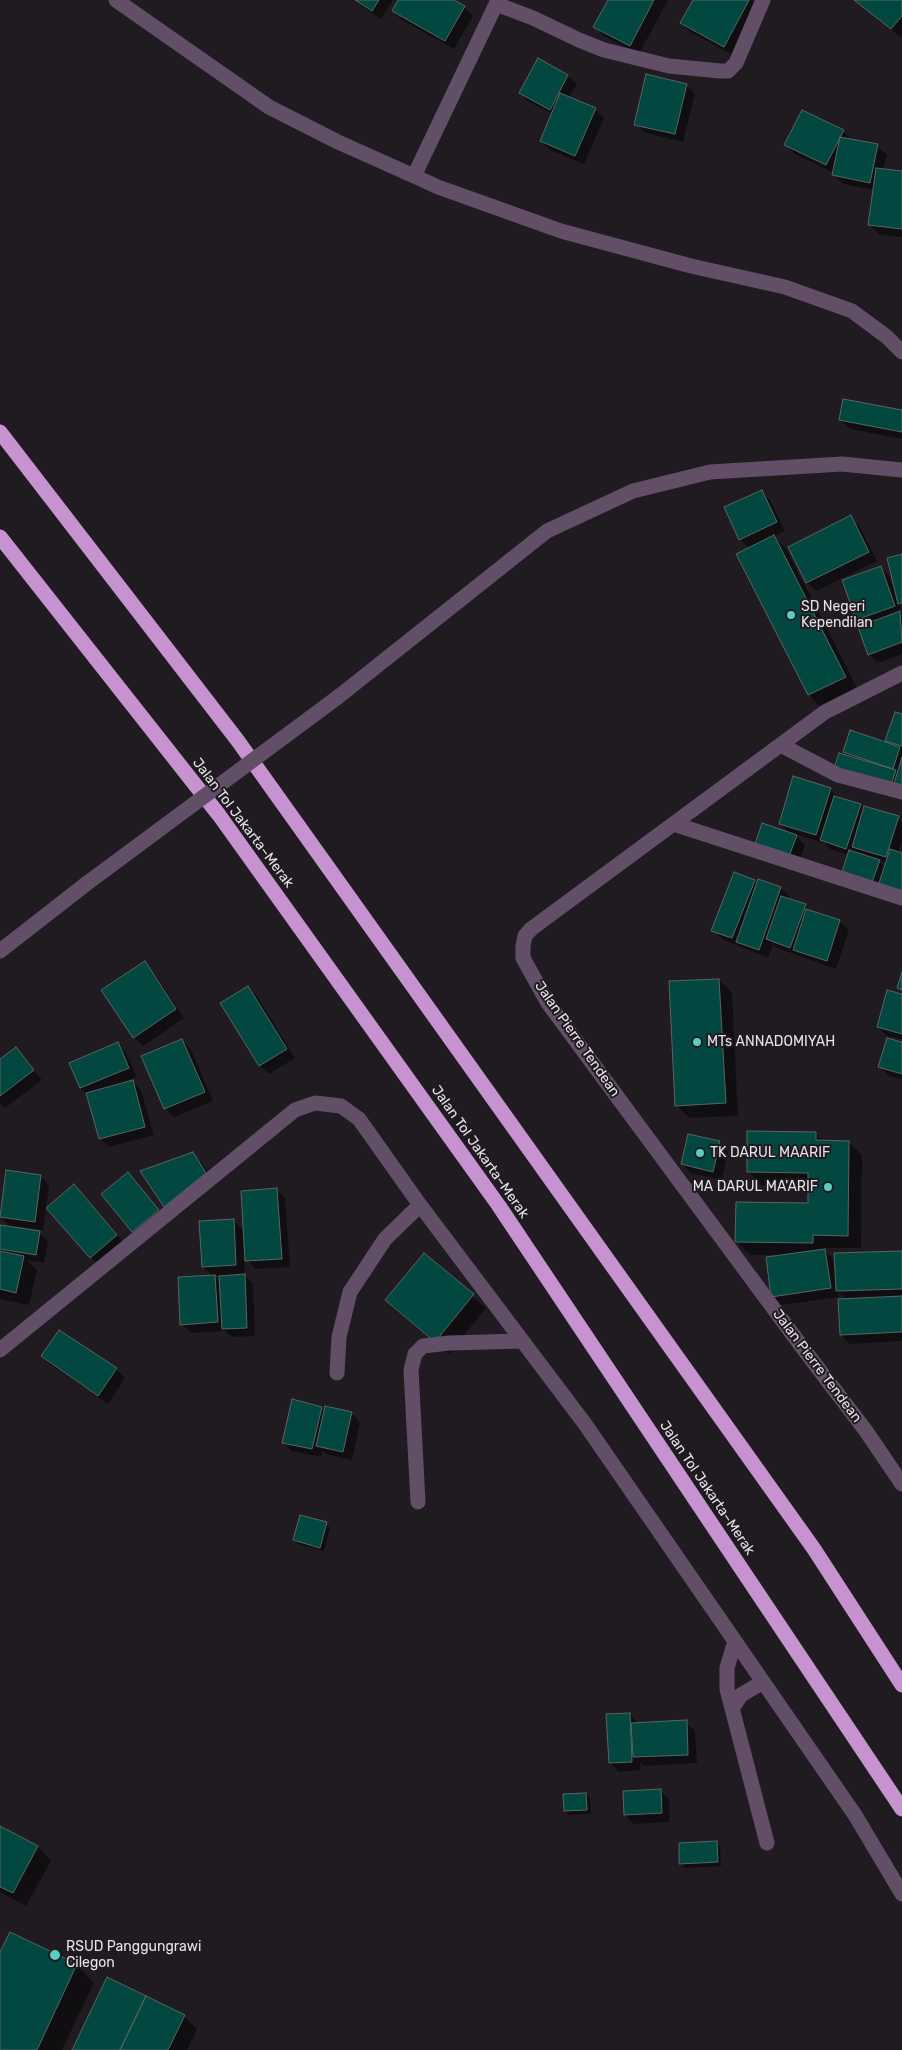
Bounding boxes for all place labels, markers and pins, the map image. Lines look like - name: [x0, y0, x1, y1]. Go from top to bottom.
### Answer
- place label: SD Negeri Kependilan: [801, 599, 873, 632]
- marker: SD Negeri Kependilan: [785, 609, 797, 621]
- place label: MTs ANNADOMIYAH: [707, 1034, 835, 1050]
- marker: MTs ANNADOMIYAH: [691, 1036, 703, 1048]
- place label: TK DARUL MAARIF: [710, 1145, 830, 1161]
- marker: TK DARUL MAARIF: [694, 1147, 706, 1159]
- place label: MA DARUL MA'ARIF: [693, 1179, 818, 1195]
- marker: MA DARUL MA'ARIF: [822, 1181, 834, 1193]
- place label: RSUD Panggungrawi Cilegon: [66, 1939, 201, 1971]
- marker: RSUD Panggungrawi Cilegon: [48, 1948, 62, 1962]

